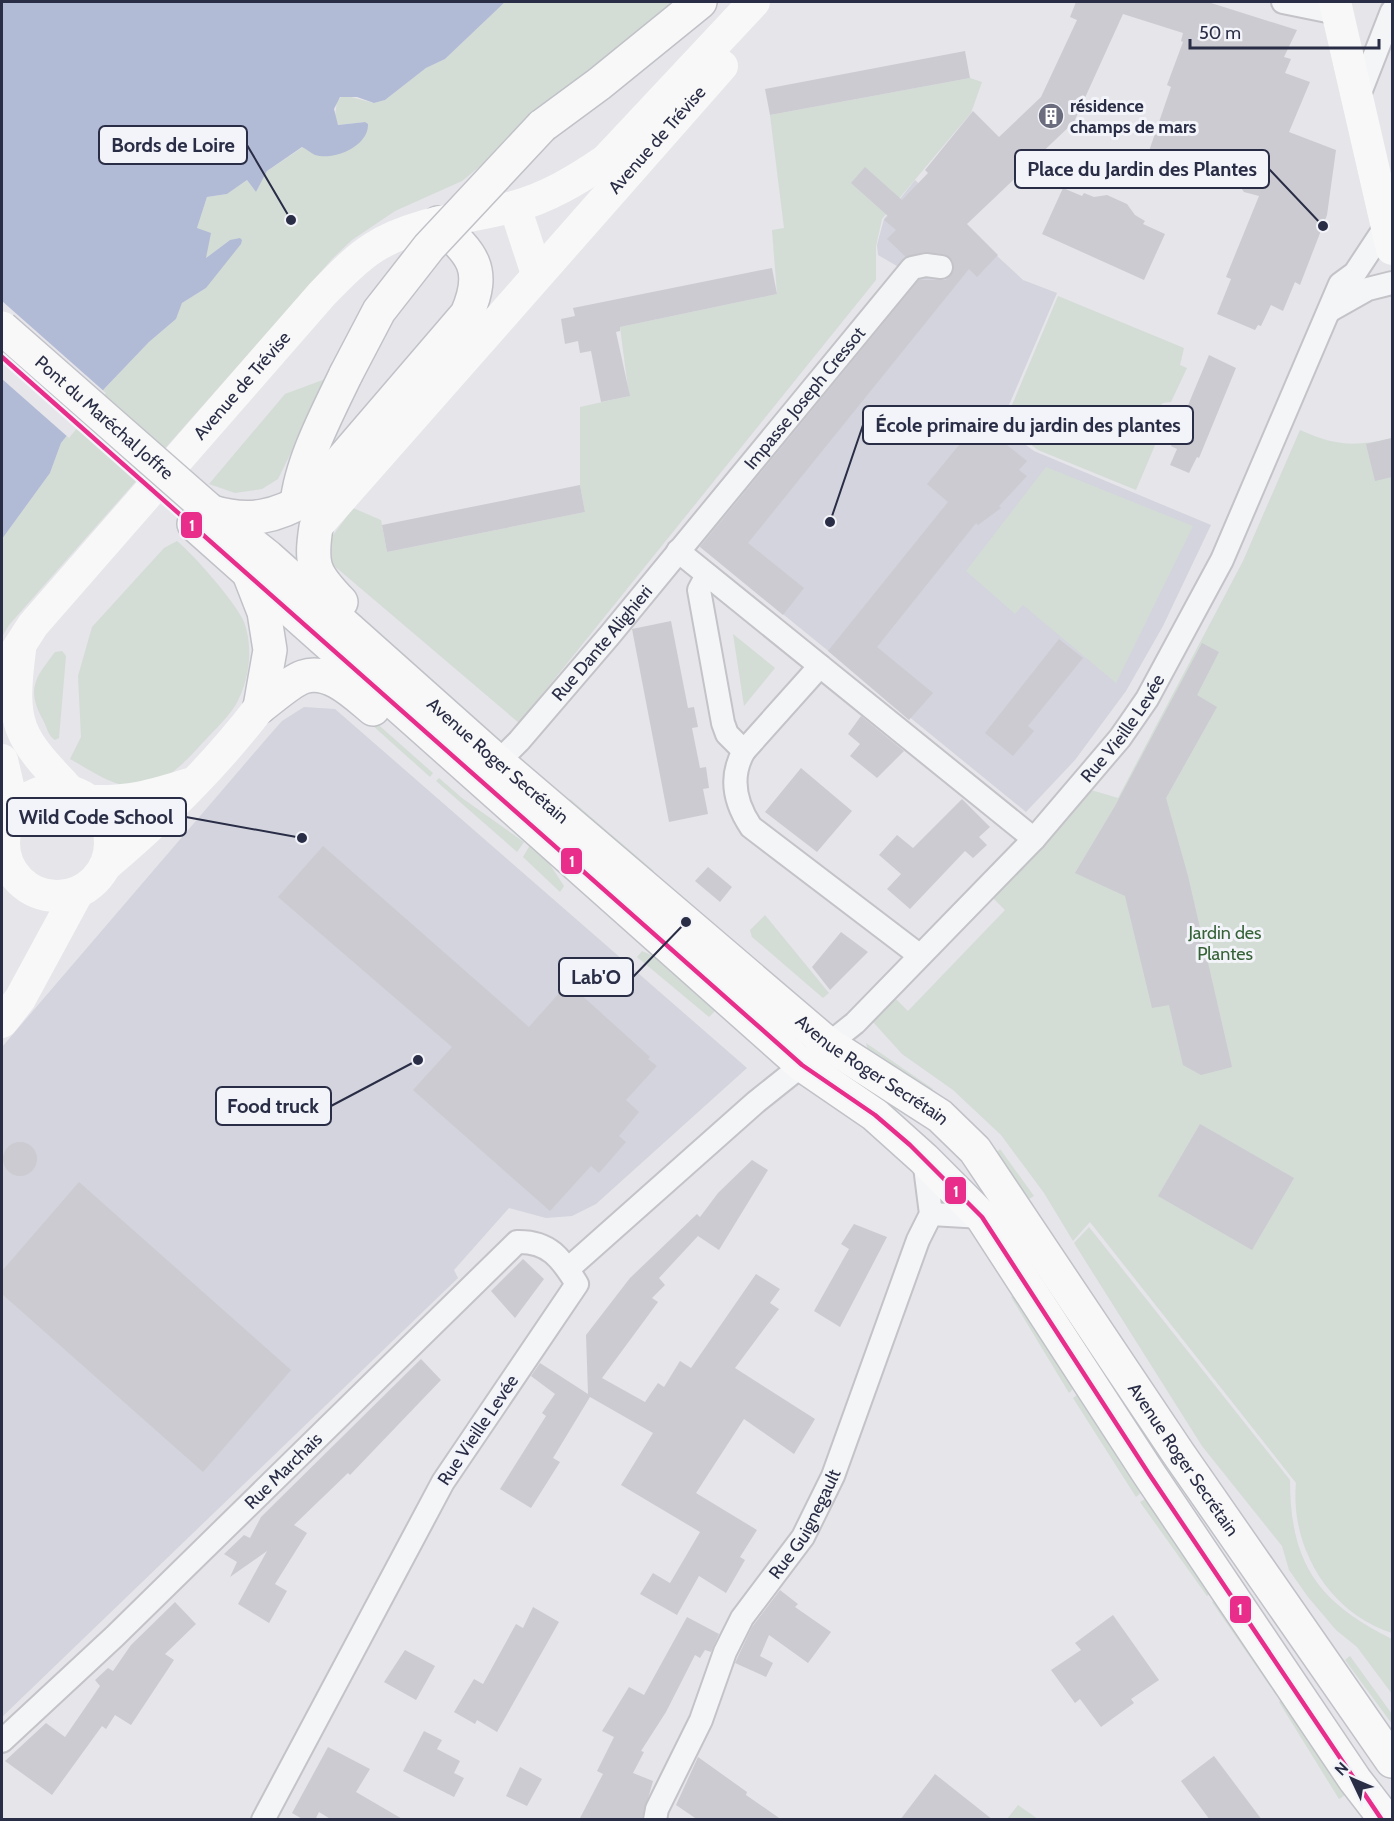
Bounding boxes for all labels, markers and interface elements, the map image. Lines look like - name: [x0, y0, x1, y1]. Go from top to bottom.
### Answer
- scale bar: [1190, 12, 1379, 50]
- text: 50 m: [1199, 22, 1241, 44]
- street label: Avenue de Trévise: [604, 81, 710, 198]
- place label: résidence champs de mars: [1070, 95, 1197, 138]
- building icon: résidence champs de mars: [1036, 101, 1066, 131]
- callout: Bords de Loire: [99, 126, 247, 164]
- text: Bords de Loire: [111, 133, 235, 157]
- callout: Place du Jardin des Plantes: [1015, 150, 1269, 188]
- text: Place du Jardin des Plantes: [1027, 157, 1257, 181]
- street label: Impasse Joseph Cressot: [740, 322, 870, 474]
- street label: Avenue de Trévise: [189, 327, 295, 444]
- street label: Pont du Maréchal Joffre: [30, 351, 178, 484]
- callout: École primaire du jardin des plantes: [863, 406, 1193, 444]
- text: École primaire du jardin des plantes: [875, 413, 1181, 437]
- line badge: 1: [180, 511, 203, 539]
- text: 1: [189, 516, 195, 535]
- street label: Rue Dante Alighieri: [547, 581, 657, 706]
- street label: Rue Vieille Levée: [1076, 670, 1169, 787]
- street label: Avenue Roger Secrétain: [423, 693, 573, 828]
- callout: Wild Code School: [7, 798, 186, 836]
- text: Wild Code School: [19, 805, 173, 829]
- line badge: 1: [560, 847, 583, 875]
- text: 1: [569, 852, 575, 871]
- park label: Jardin des Plantes: [1187, 922, 1262, 965]
- callout: Lab'O: [559, 958, 633, 996]
- text: Lab'O: [571, 965, 621, 989]
- street label: Avenue Roger Secrétain: [791, 1010, 954, 1130]
- callout: Food truck: [216, 1087, 331, 1125]
- text: Food truck: [227, 1094, 319, 1118]
- line badge: 1: [944, 1176, 967, 1205]
- text: 1: [953, 1182, 959, 1201]
- street label: Rue Vieille Levée: [433, 1370, 523, 1490]
- street label: Avenue Roger Secrétain: [1123, 1379, 1243, 1540]
- street label: Rue Marchais: [240, 1428, 327, 1514]
- street label: Rue Guignegault: [764, 1467, 845, 1584]
- line badge: 1: [1229, 1595, 1252, 1624]
- text: 1: [1237, 1600, 1243, 1619]
- north arrow: [1322, 1749, 1382, 1809]
- text: N: [1331, 1758, 1352, 1780]

